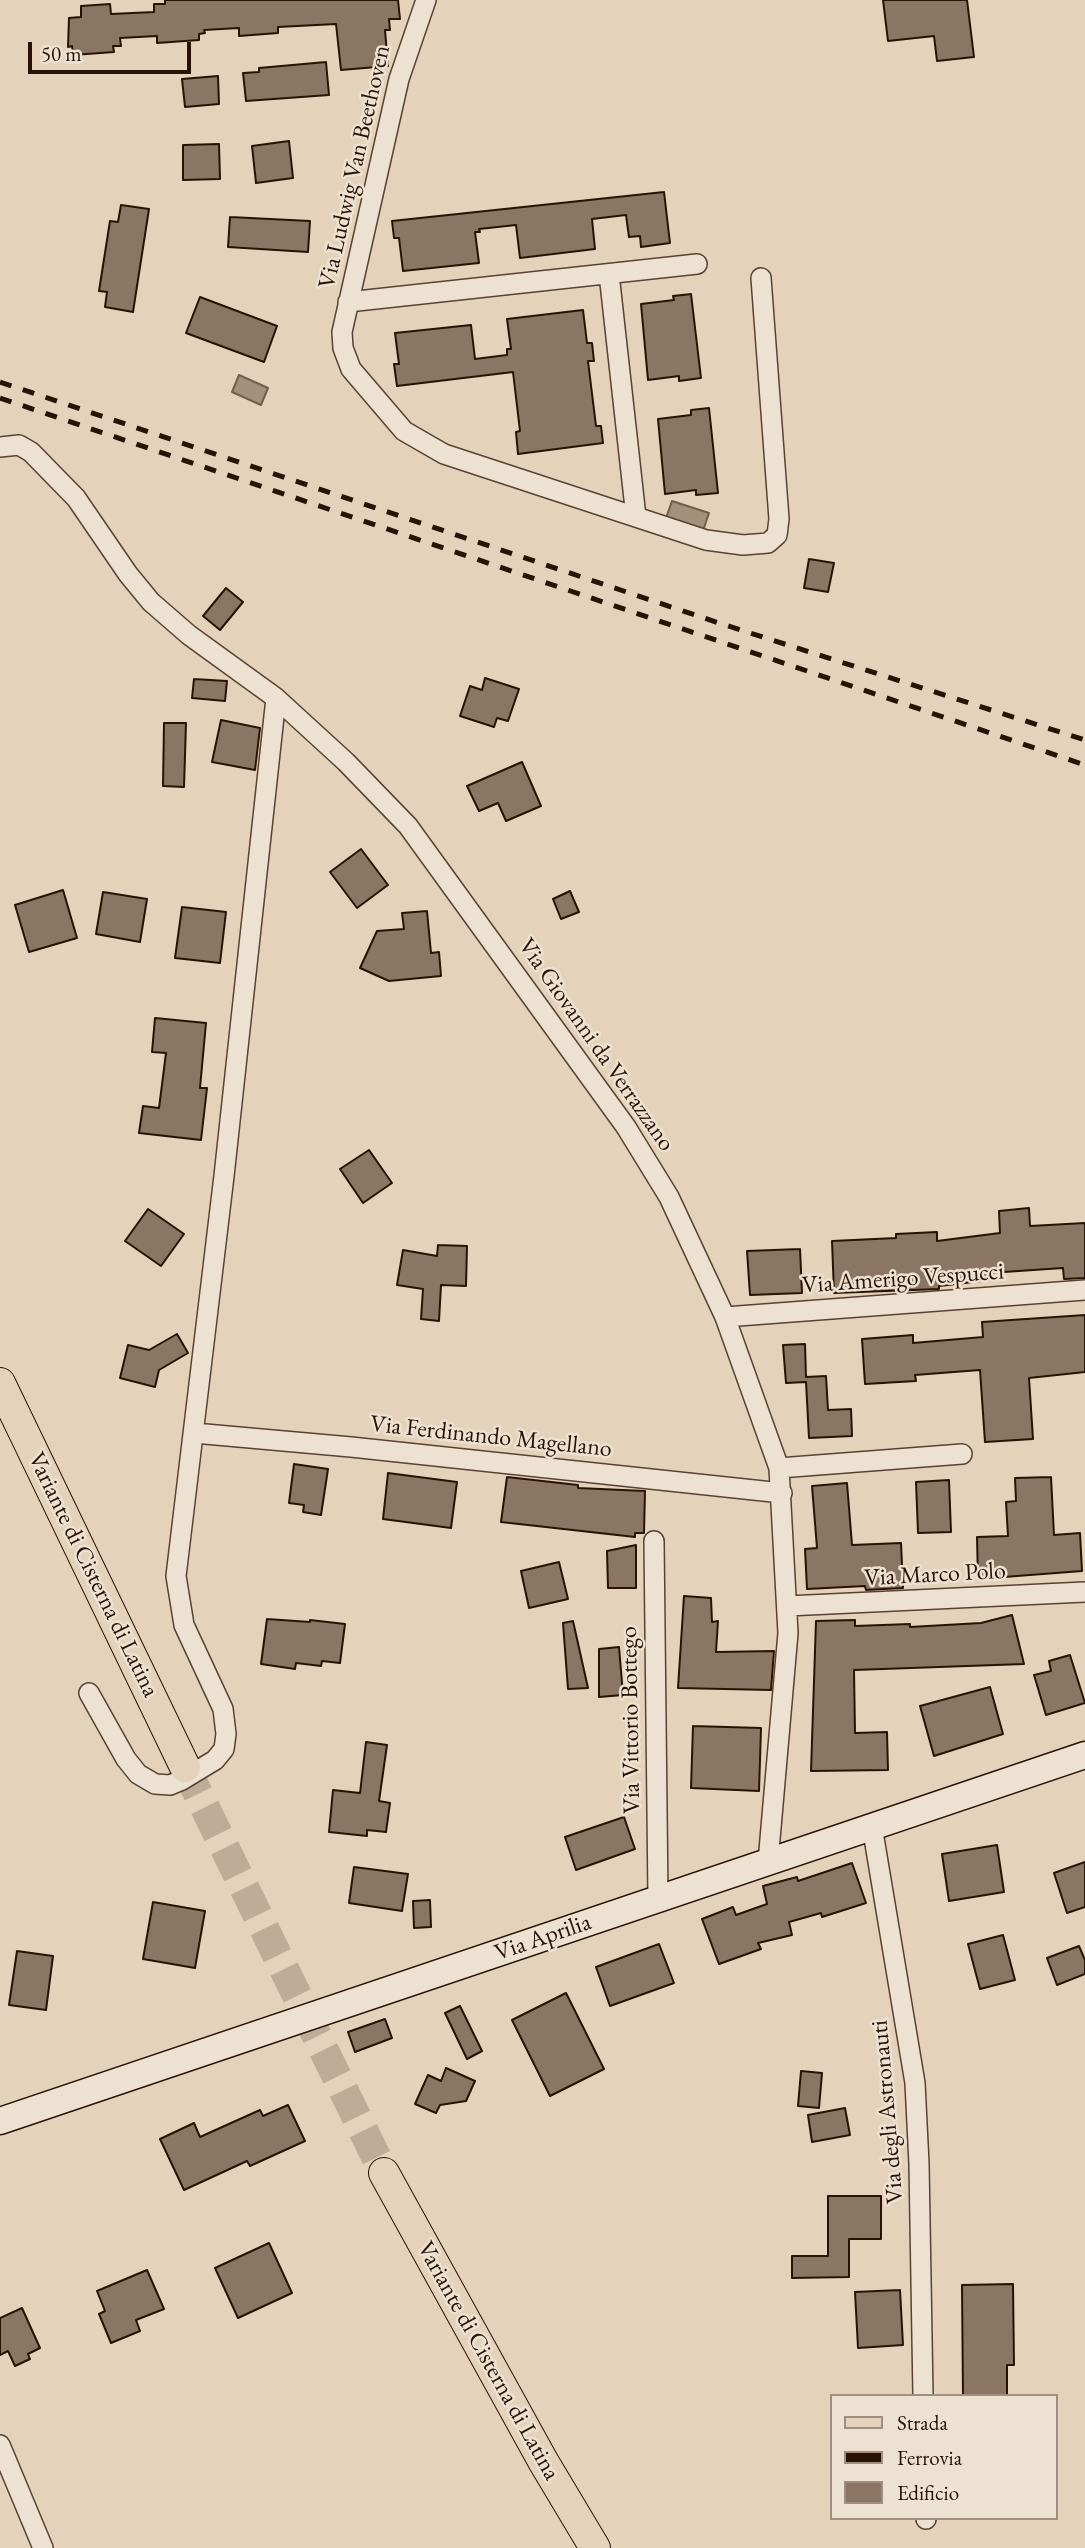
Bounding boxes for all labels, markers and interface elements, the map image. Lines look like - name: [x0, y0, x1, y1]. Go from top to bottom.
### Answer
- scale bar: [32, 28, 194, 72]
- text: 50 m: [41, 40, 82, 67]
- street label: Via Ludwig Van Beethoven: [313, 42, 397, 292]
- street label: Via Giovanni da Verrazzano: [512, 933, 680, 1157]
- street label: Via Amerigo Vespucci: [801, 1258, 1005, 1300]
- street label: Via Ferdinando Magellano: [369, 1410, 613, 1464]
- street label: Variante di Cisterna di Latina: [21, 1448, 165, 1702]
- street label: Via Marco Polo: [863, 1557, 1007, 1593]
- street label: Via Vittorio Bottego: [615, 1626, 647, 1814]
- street label: Via Aprilia: [491, 1908, 595, 1968]
- street label: Via degli Astronauti: [866, 2019, 910, 2205]
- street label: Variante di Cisterna di Latina: [410, 2237, 566, 2485]
- legend: [830, 2394, 1057, 2520]
- text: Strada: [897, 2409, 948, 2436]
- text: Ferrovia: [897, 2444, 962, 2471]
- text: Edificio: [897, 2479, 959, 2506]

